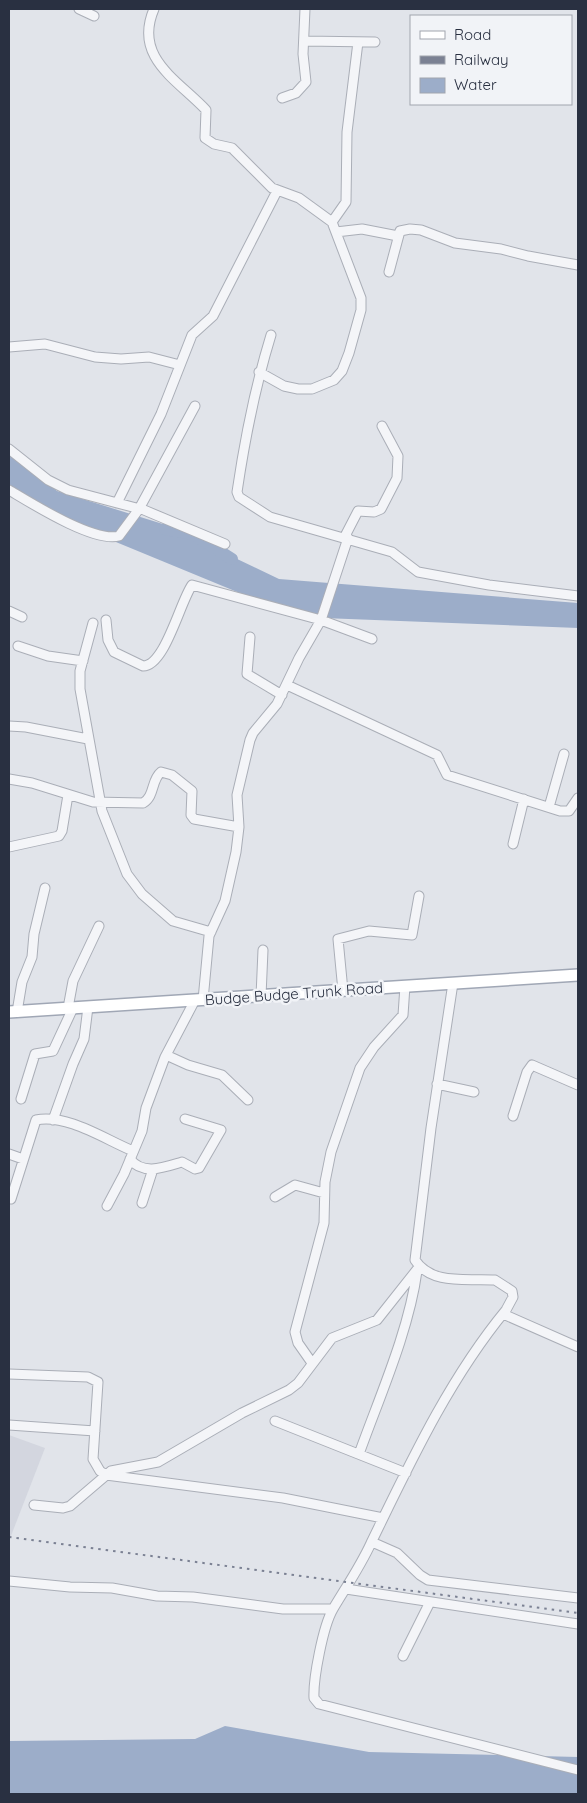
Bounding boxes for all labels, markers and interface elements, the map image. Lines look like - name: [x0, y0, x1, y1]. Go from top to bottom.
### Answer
- legend: [410, 15, 572, 105]
- text: Road: [454, 25, 491, 44]
- text: Railway: [454, 50, 509, 69]
- text: Water: [454, 75, 497, 94]
- street label: Budge Budge Trunk Road: [204, 978, 384, 1009]

